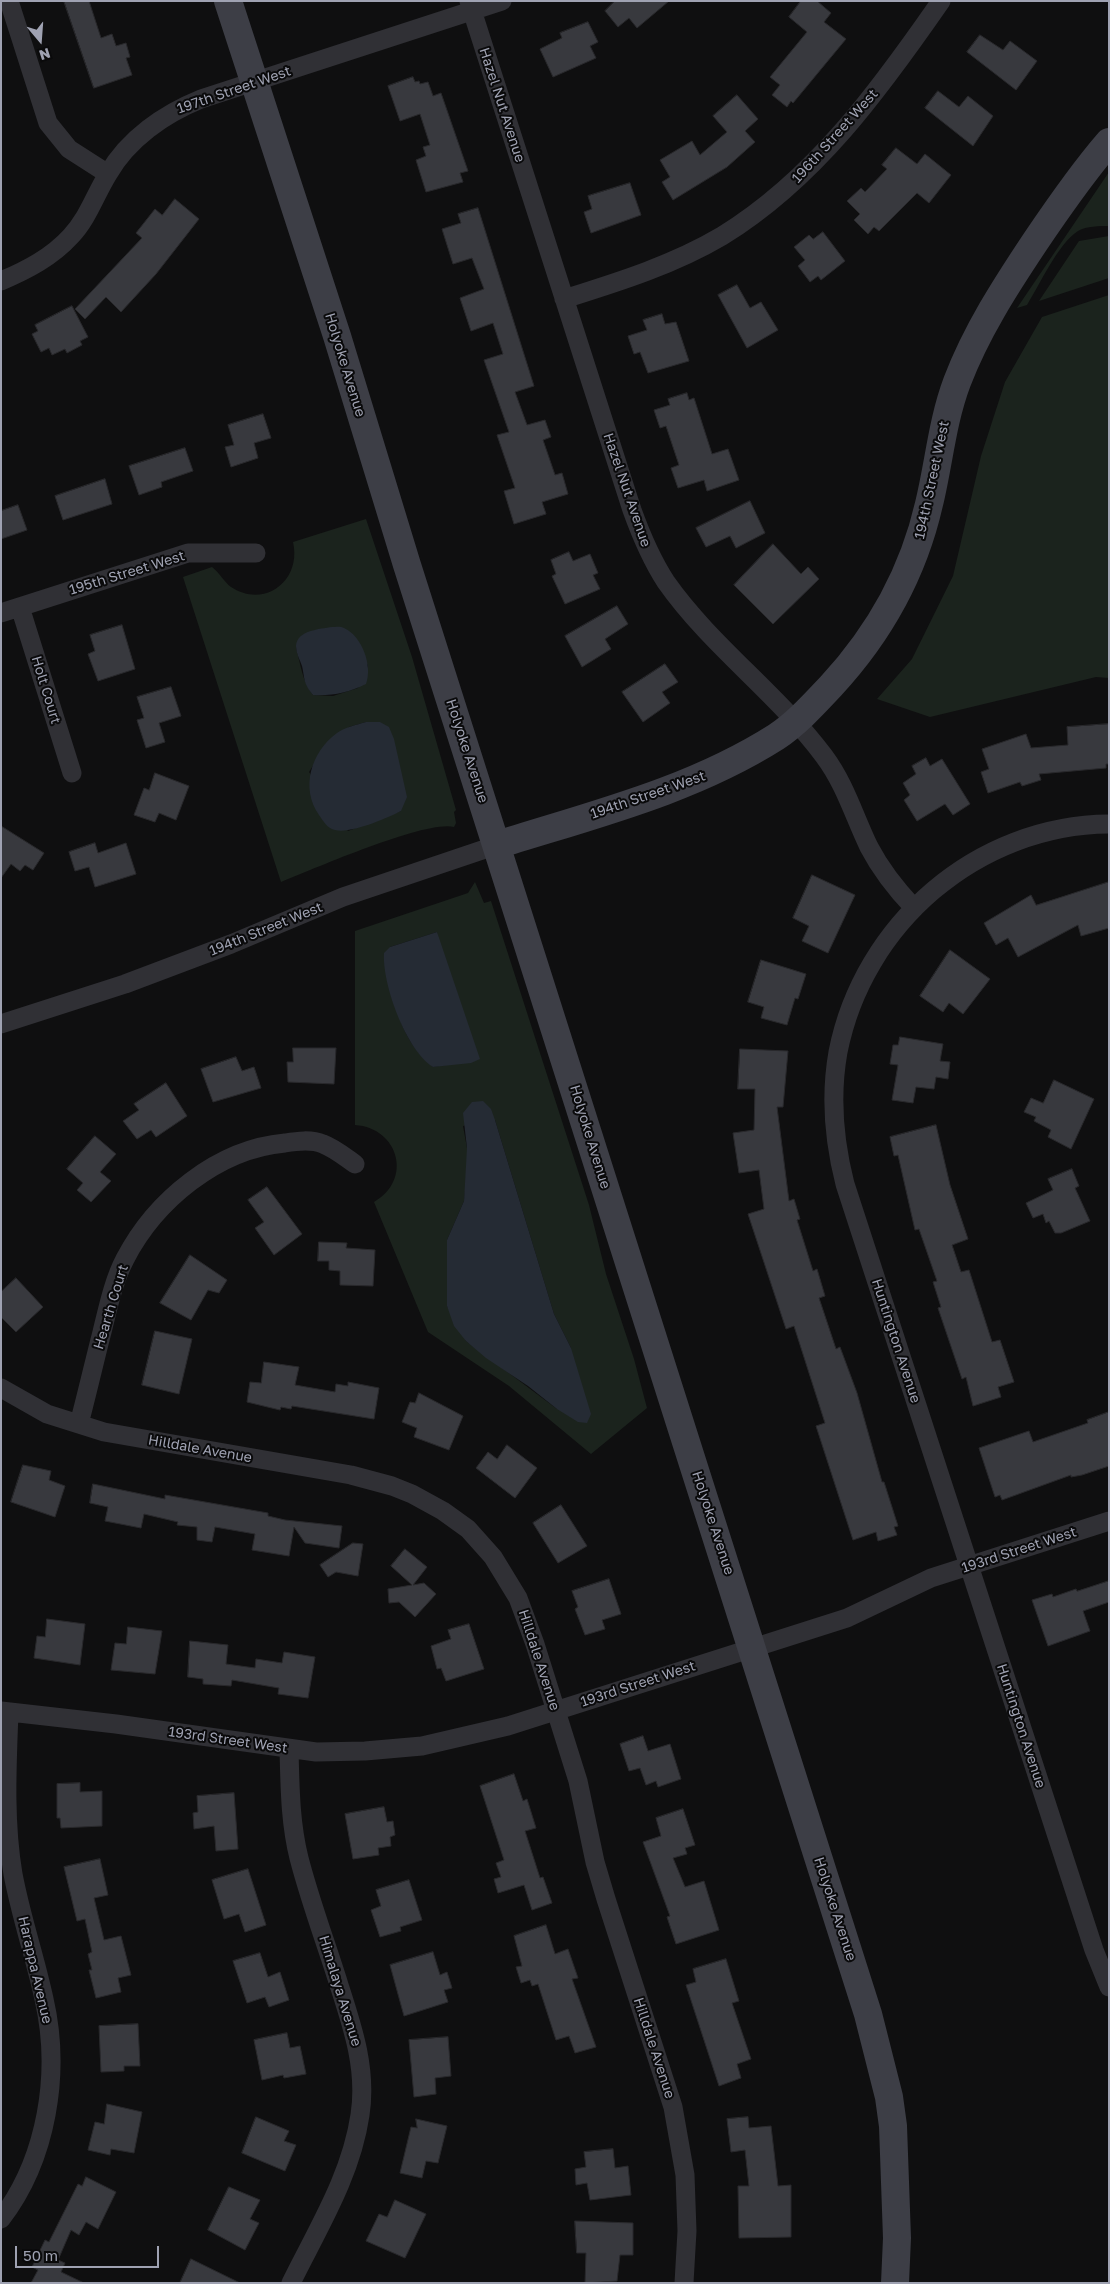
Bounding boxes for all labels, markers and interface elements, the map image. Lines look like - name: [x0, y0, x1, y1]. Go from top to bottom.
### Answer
- north arrow: [15, 15, 65, 65]
- text: N: [37, 45, 52, 64]
- street label: Hazel Nut Avenue: [476, 46, 528, 164]
- street label: 197th Street West: [175, 63, 293, 117]
- street label: 196th Street West: [788, 86, 882, 186]
- street label: Holyoke Avenue: [321, 311, 369, 419]
- street label: 194th Street West: [911, 419, 953, 541]
- street label: Hazel Nut Avenue: [600, 431, 654, 549]
- street label: 195th Street West: [67, 547, 187, 599]
- street label: Holt Court: [28, 654, 64, 726]
- street label: Holyoke Avenue: [442, 697, 492, 805]
- street label: 194th Street West: [588, 767, 708, 823]
- street label: 194th Street West: [207, 899, 325, 959]
- street label: Holyoke Avenue: [566, 1083, 614, 1191]
- street label: Hearth Court: [90, 1263, 132, 1351]
- street label: Huntington Avenue: [868, 1277, 924, 1405]
- street label: Hilldale Avenue: [147, 1432, 253, 1466]
- street label: Holyoke Avenue: [688, 1469, 738, 1577]
- street label: 193rd Street West: [959, 1523, 1079, 1577]
- street label: Hilldale Avenue: [515, 1607, 563, 1713]
- street label: 193rd Street West: [578, 1657, 698, 1711]
- street label: Huntington Avenue: [993, 1662, 1049, 1790]
- street label: 193rd Street West: [167, 1723, 289, 1757]
- street label: Holyoke Avenue: [810, 1855, 860, 1963]
- street label: Harappa Avenue: [14, 1915, 56, 2025]
- street label: Himalaya Avenue: [315, 1934, 365, 2048]
- street label: Hilldale Avenue: [630, 1995, 678, 2101]
- scale bar: [18, 2236, 161, 2268]
- text: 50 m: [23, 2246, 58, 2264]

